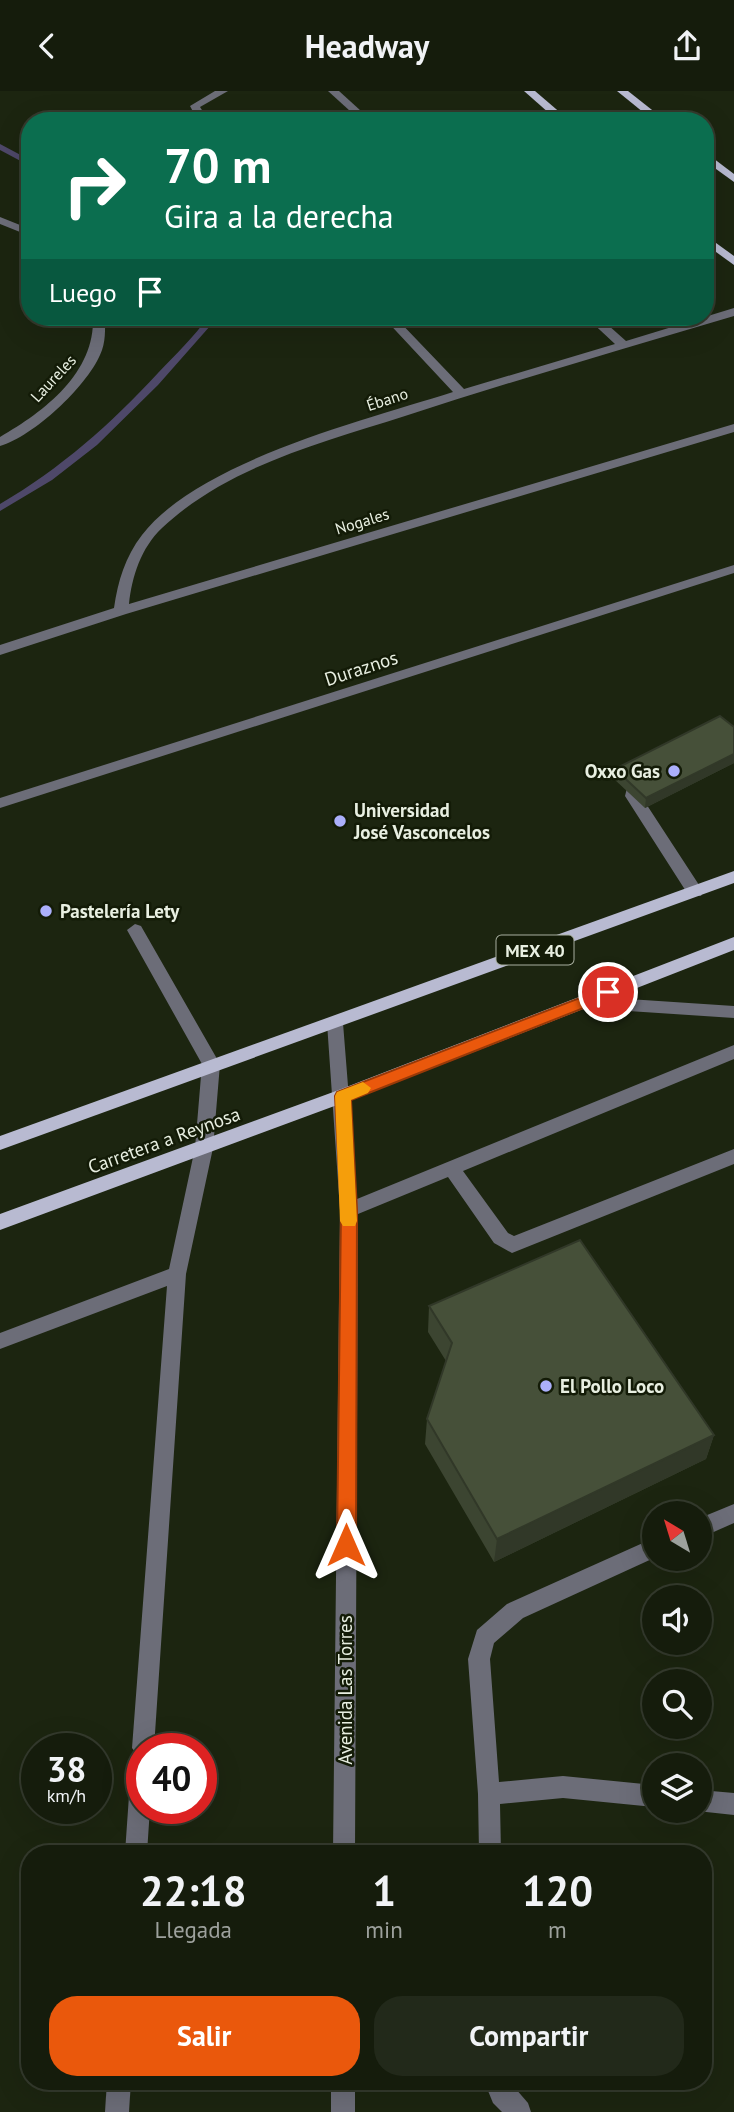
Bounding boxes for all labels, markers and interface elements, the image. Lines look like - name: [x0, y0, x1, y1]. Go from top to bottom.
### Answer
- text: Headway: [305, 25, 429, 67]
- icon: back: [28, 27, 66, 65]
- icon: share: [668, 27, 706, 65]
- text: 70 m: [164, 133, 271, 197]
- icon: right: [49, 140, 140, 231]
- text: Gira a la derecha: [164, 195, 394, 237]
- icon: arrive: [131, 273, 169, 311]
- text: Luego: [49, 276, 117, 309]
- street label: Laureles: [26, 350, 80, 406]
- street label: Ébano: [364, 383, 410, 415]
- street label: Nogales: [333, 503, 392, 539]
- street label: Duraznos: [321, 645, 401, 691]
- place label: Oxxo Gas: [585, 759, 660, 783]
- marker: Oxxo Gas: [666, 763, 682, 779]
- place label: Universidad José Vasconcelos: [353, 798, 490, 844]
- marker: Universidad José Vasconcelos: [332, 813, 348, 829]
- place label: Pastelería Lety: [60, 899, 180, 923]
- marker: Pastelería Lety: [38, 903, 54, 919]
- road number: MEX 40: [496, 935, 574, 965]
- pin: [578, 962, 638, 1022]
- icon: arrive: [589, 973, 627, 1011]
- street label: Carretera a Reynosa: [85, 1101, 243, 1179]
- place label: El Pollo Loco: [560, 1374, 664, 1398]
- marker: El Pollo Loco: [538, 1378, 554, 1394]
- north arrow: [642, 1501, 712, 1571]
- map controls: [642, 1501, 712, 1823]
- position arrow: [309, 1508, 383, 1582]
- button: sound: [642, 1585, 712, 1655]
- street label: Avenida Las Torres: [333, 1615, 357, 1765]
- button: search: [642, 1669, 712, 1739]
- speed limit sign: 40: [126, 1733, 217, 1824]
- text: 38: [47, 1746, 86, 1792]
- button: layers: [642, 1753, 712, 1823]
- text: km/h: [47, 1784, 86, 1807]
- text: 22:18: [140, 1863, 246, 1918]
- text: 1: [372, 1863, 396, 1918]
- text: 120: [522, 1863, 593, 1918]
- text: Llegada: [154, 1915, 232, 1944]
- text: min: [365, 1915, 403, 1944]
- text: m: [548, 1915, 567, 1944]
- button: Salir: [49, 1996, 360, 2076]
- button: Compartir: [374, 1996, 684, 2076]

